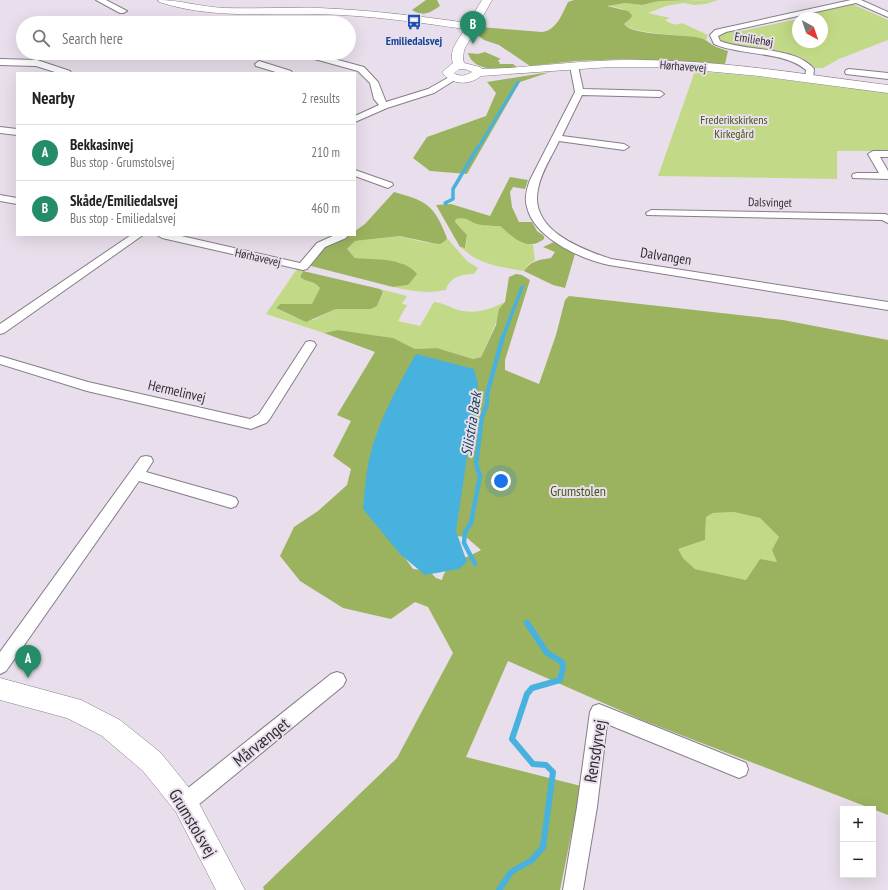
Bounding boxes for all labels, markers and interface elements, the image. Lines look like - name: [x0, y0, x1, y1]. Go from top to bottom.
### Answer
- pin: B: [460, 11, 486, 44]
- north arrow: [792, 12, 828, 48]
- bus stop icon: Emiliedalsvej: [405, 13, 423, 31]
- search box: [16, 16, 356, 60]
- icon: search: [30, 27, 52, 49]
- text: Search here: [62, 29, 123, 48]
- street label: Emiliehøj: [734, 29, 774, 49]
- place label: Emiliedalsvej: [386, 33, 443, 48]
- street label: Hørhavevej: [659, 57, 707, 75]
- text: Nearby: [32, 87, 75, 109]
- text: 2 results: [301, 90, 340, 107]
- park label: Frederikskirkens Kirkegård: [700, 112, 768, 141]
- text: Bekkasinvej: [70, 135, 133, 154]
- text: A: [42, 144, 48, 161]
- text: 210 m: [311, 144, 340, 161]
- text: Bus stop · Grumstolsvej: [70, 154, 175, 171]
- text: Skåde/Emiliedalsvej: [70, 191, 178, 210]
- street label: Dalsvinget: [748, 194, 793, 210]
- text: B: [42, 200, 48, 217]
- text: 460 m: [311, 200, 340, 217]
- text: Bus stop · Emiliedalsvej: [70, 210, 176, 227]
- street label: Dalvangen: [639, 243, 693, 269]
- street label: Hørhavevej: [234, 244, 282, 270]
- street label: Hermelinvej: [146, 376, 208, 406]
- water label: Silistria Bæk: [457, 388, 486, 457]
- your location: [491, 471, 511, 491]
- park label: Grumstolen: [550, 482, 606, 500]
- pin: A: [15, 645, 41, 678]
- street label: Mårvænget: [228, 712, 294, 771]
- street label: Rensdyrvej: [579, 718, 611, 784]
- street label: Grumstolsvej: [164, 785, 222, 861]
- map controls: [840, 806, 876, 878]
- button: +: [840, 806, 876, 842]
- button: −: [840, 842, 876, 878]

